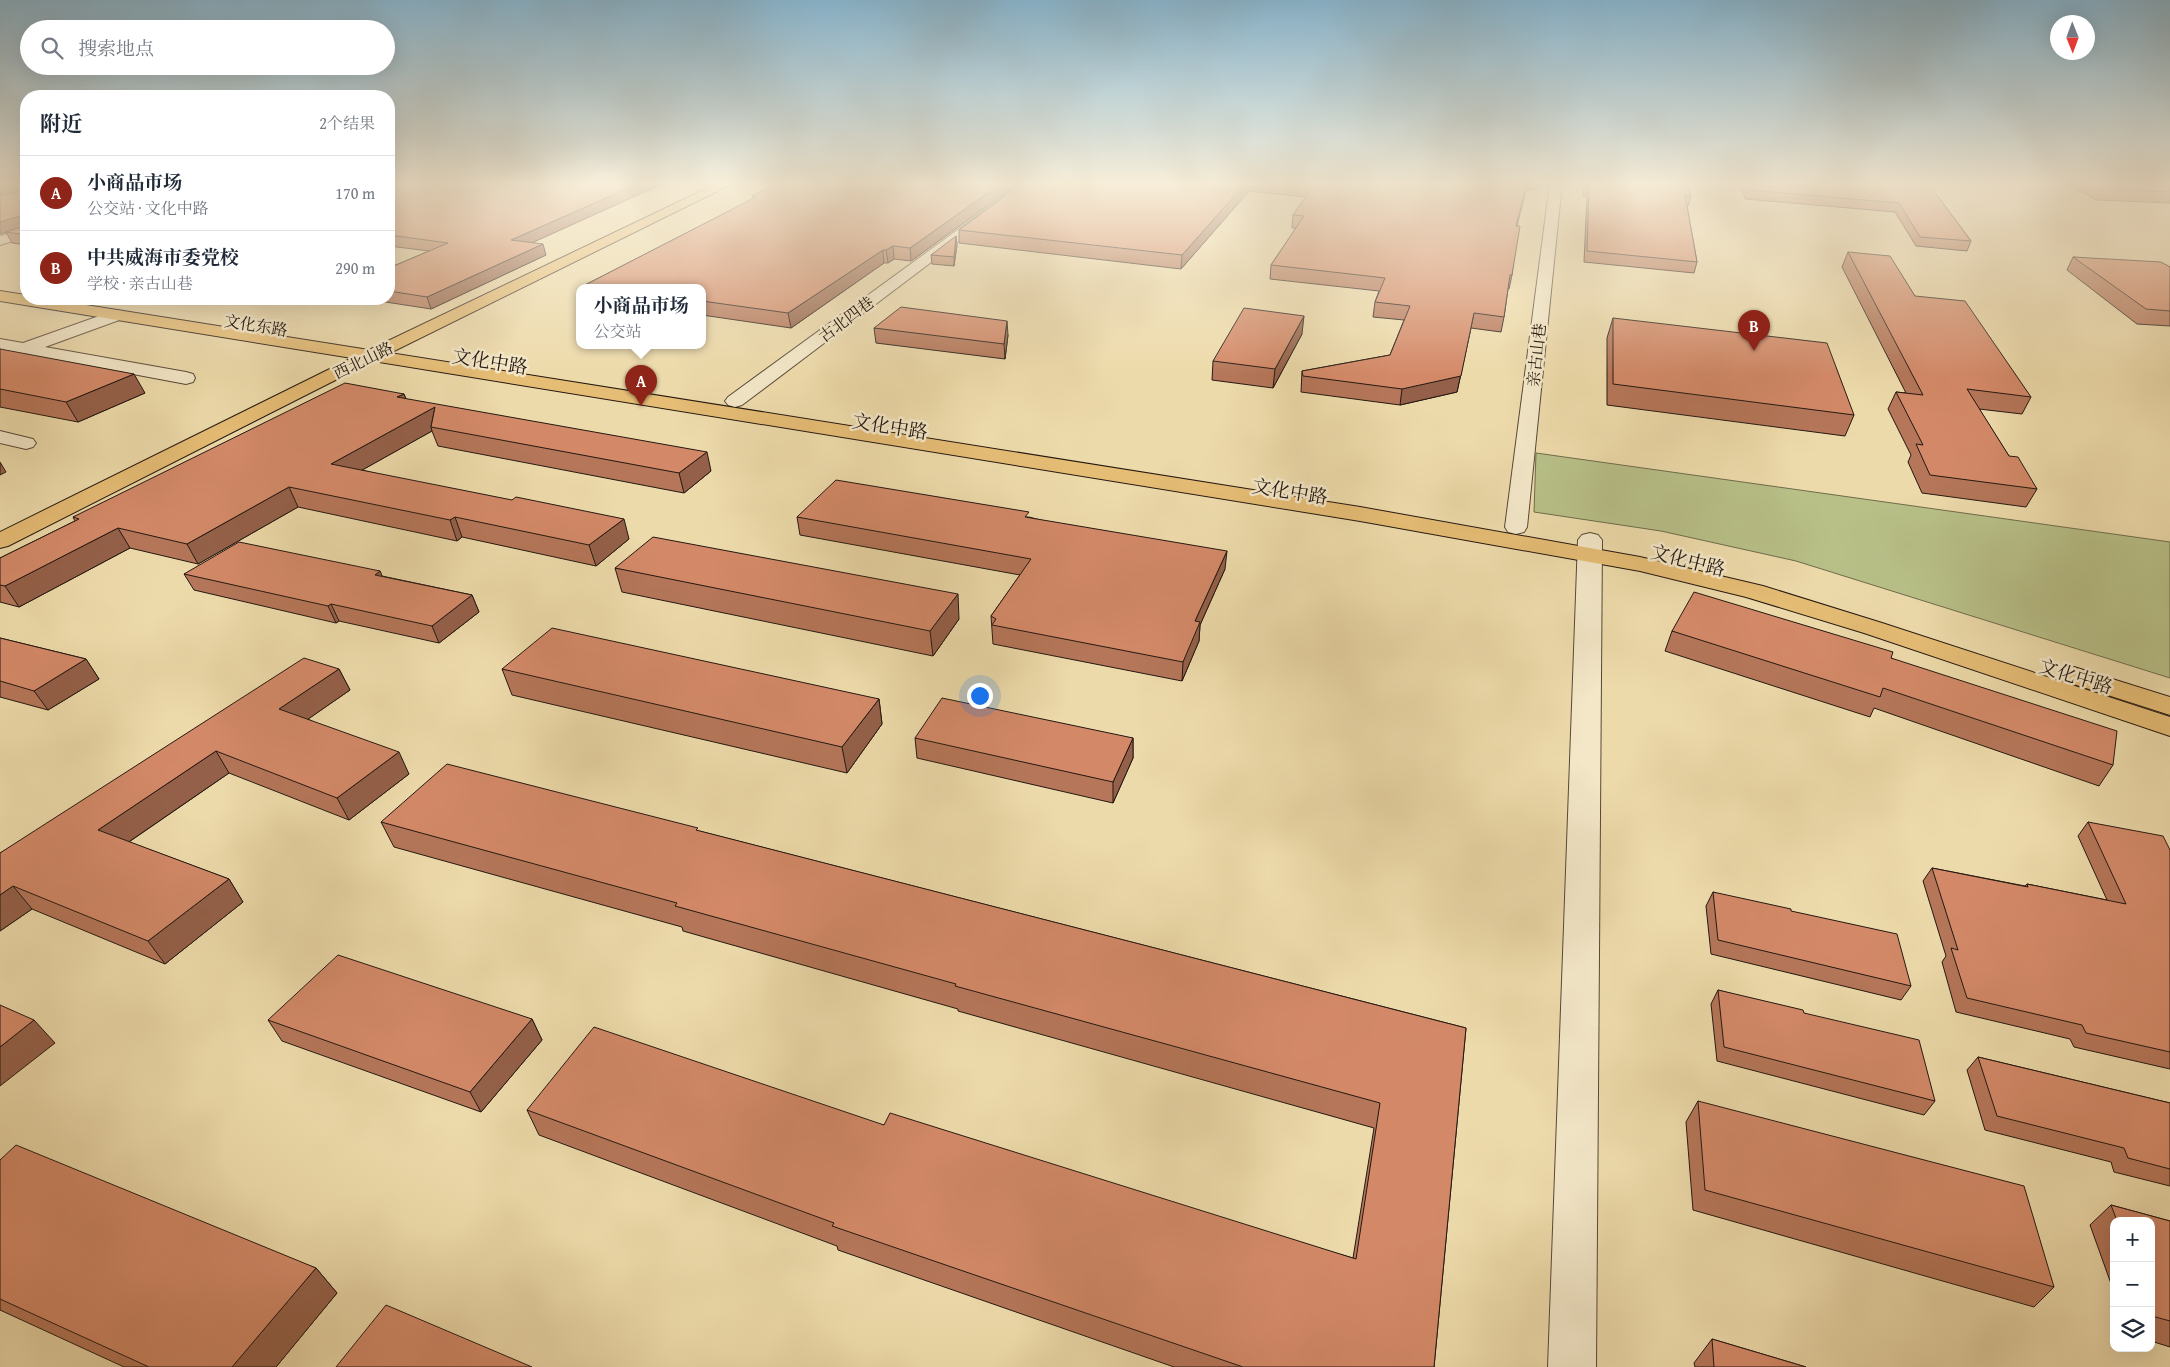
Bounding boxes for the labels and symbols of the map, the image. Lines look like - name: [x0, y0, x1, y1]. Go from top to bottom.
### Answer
- north arrow: [2050, 15, 2095, 60]
- street label: 古北四巷: [813, 290, 879, 348]
- street label: 文化东路: [223, 308, 289, 342]
- pin: B: [1738, 310, 1770, 351]
- street label: 亲古山巷: [1521, 322, 1551, 388]
- street label: 西北山路: [329, 335, 397, 385]
- street label: 文化中路: [450, 341, 530, 381]
- pin: A: [625, 365, 657, 406]
- street label: 文化中路: [850, 406, 930, 446]
- street label: 文化中路: [1250, 471, 1330, 511]
- street label: 文化中路: [1648, 537, 1728, 583]
- street label: 文化中路: [2036, 651, 2116, 701]
- your location: [967, 683, 993, 709]

